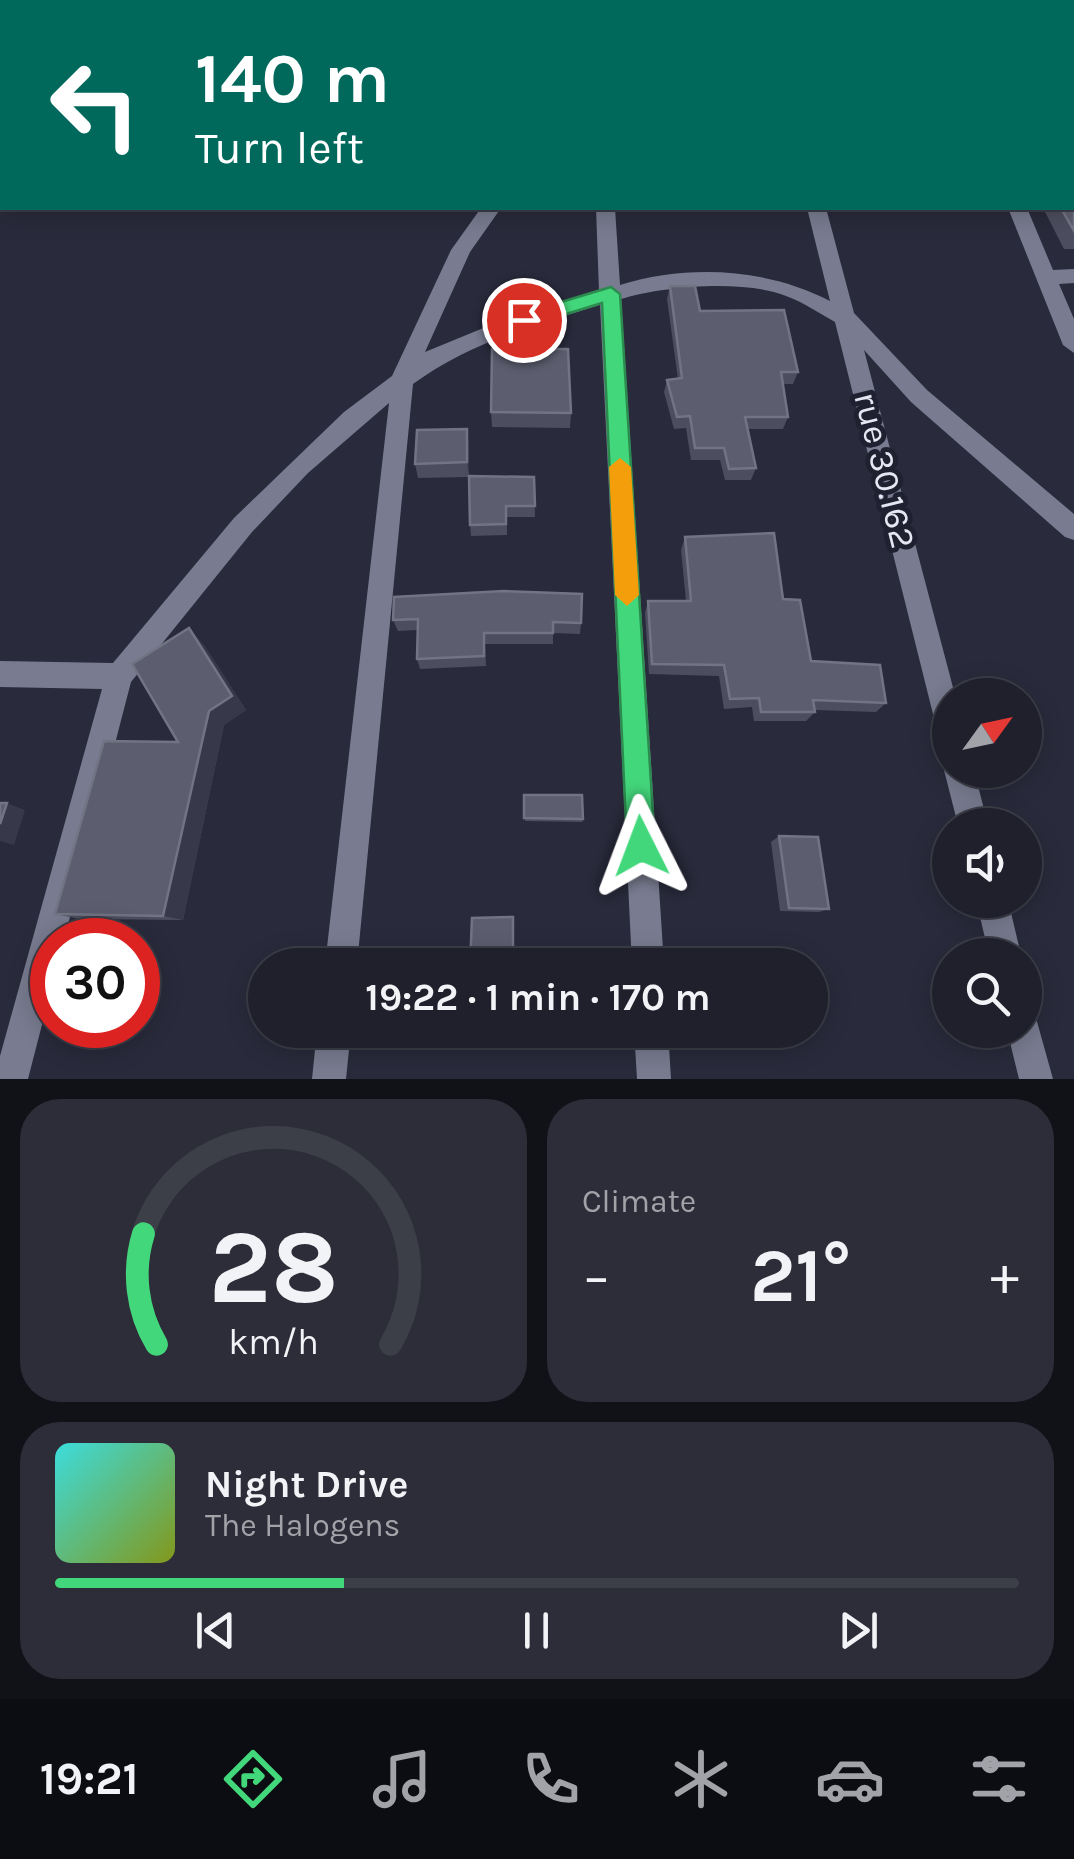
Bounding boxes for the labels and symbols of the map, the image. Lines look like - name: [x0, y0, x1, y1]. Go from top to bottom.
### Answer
- pin: [482, 278, 567, 363]
- street label: rue 30.162: [845, 388, 924, 553]
- north arrow: [932, 678, 1042, 788]
- position arrow: [589, 794, 693, 898]
- speed limit sign: 30: [30, 918, 160, 1048]

